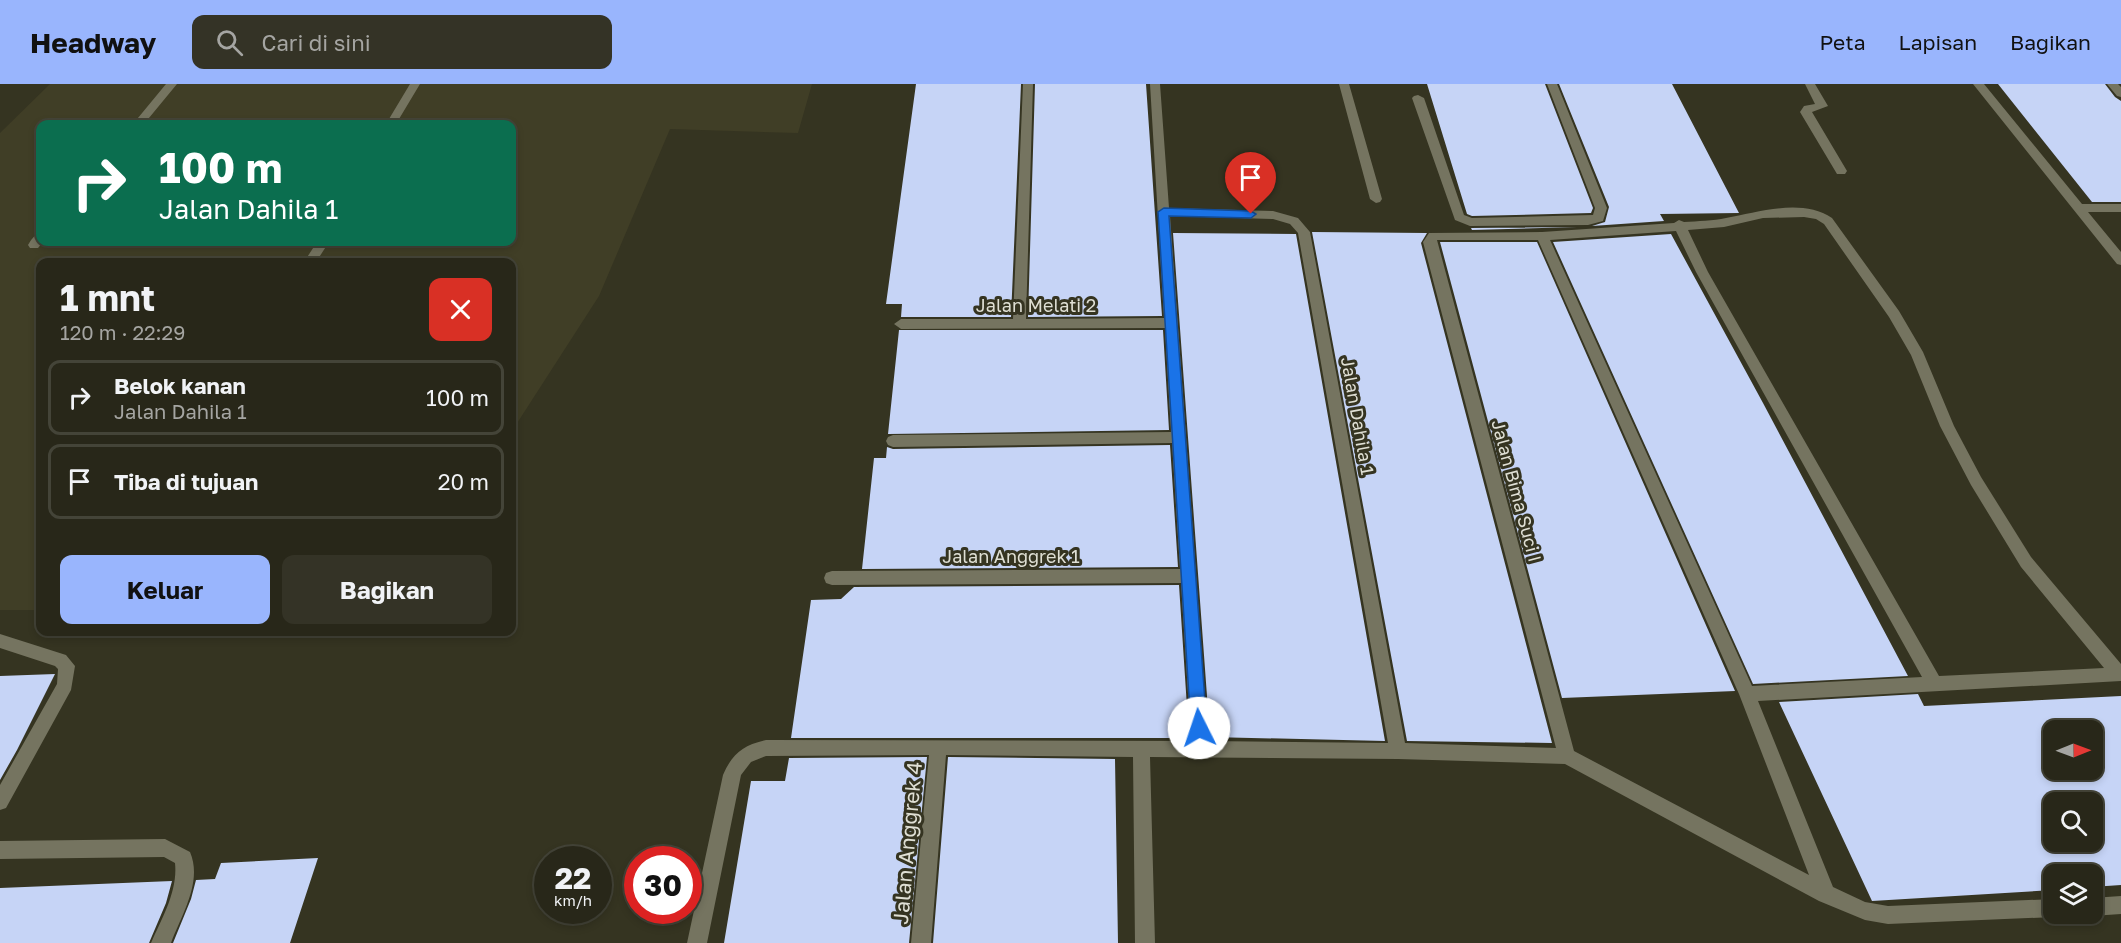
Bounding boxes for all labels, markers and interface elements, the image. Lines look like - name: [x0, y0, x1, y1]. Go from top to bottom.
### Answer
- search box: [192, 15, 612, 69]
- text: Headway: [30, 26, 156, 59]
- icon: search: [213, 26, 246, 59]
- text: Cari di sini: [261, 29, 371, 56]
- text: Peta: [1820, 29, 1866, 55]
- text: Lapisan: [1899, 29, 1977, 55]
- text: Bagikan: [2010, 29, 2091, 55]
- text: 100 m: [159, 142, 282, 192]
- icon: right: [60, 144, 138, 222]
- pin: [1225, 152, 1276, 214]
- icon: arrive: [1234, 161, 1267, 194]
- text: Jalan Dahila 1: [159, 193, 338, 225]
- text: 1 mnt: [60, 276, 155, 319]
- button: close: [429, 278, 492, 341]
- street label: Jalan Melati 2: [976, 294, 1096, 316]
- text: 120 m · 22:29: [60, 320, 185, 344]
- street label: Jalan Dahila 1: [1337, 355, 1379, 477]
- text: Belok kanan: [114, 372, 246, 399]
- icon: right: [63, 381, 96, 414]
- text: 100 m: [426, 384, 489, 411]
- text: Jalan Dahila 1: [114, 399, 247, 423]
- street label: Jalan Bima Suci I: [1487, 417, 1547, 564]
- icon: arrive: [63, 465, 96, 498]
- text: Tiba di tujuan: [114, 468, 258, 495]
- text: 20 m: [438, 468, 489, 495]
- street label: Jalan Anggrek 1: [942, 545, 1080, 567]
- button: Keluar: [60, 555, 270, 624]
- button: Bagikan: [282, 555, 492, 624]
- position arrow: [1167, 696, 1231, 760]
- north arrow: [2043, 720, 2103, 780]
- map controls: [2043, 720, 2103, 924]
- street label: Jalan Anggrek 4: [887, 761, 927, 925]
- button: search: [2043, 792, 2103, 852]
- speed limit sign: 30: [624, 846, 702, 924]
- text: 22: [555, 860, 591, 896]
- button: layers: [2043, 864, 2103, 924]
- text: km/h: [554, 891, 592, 909]

